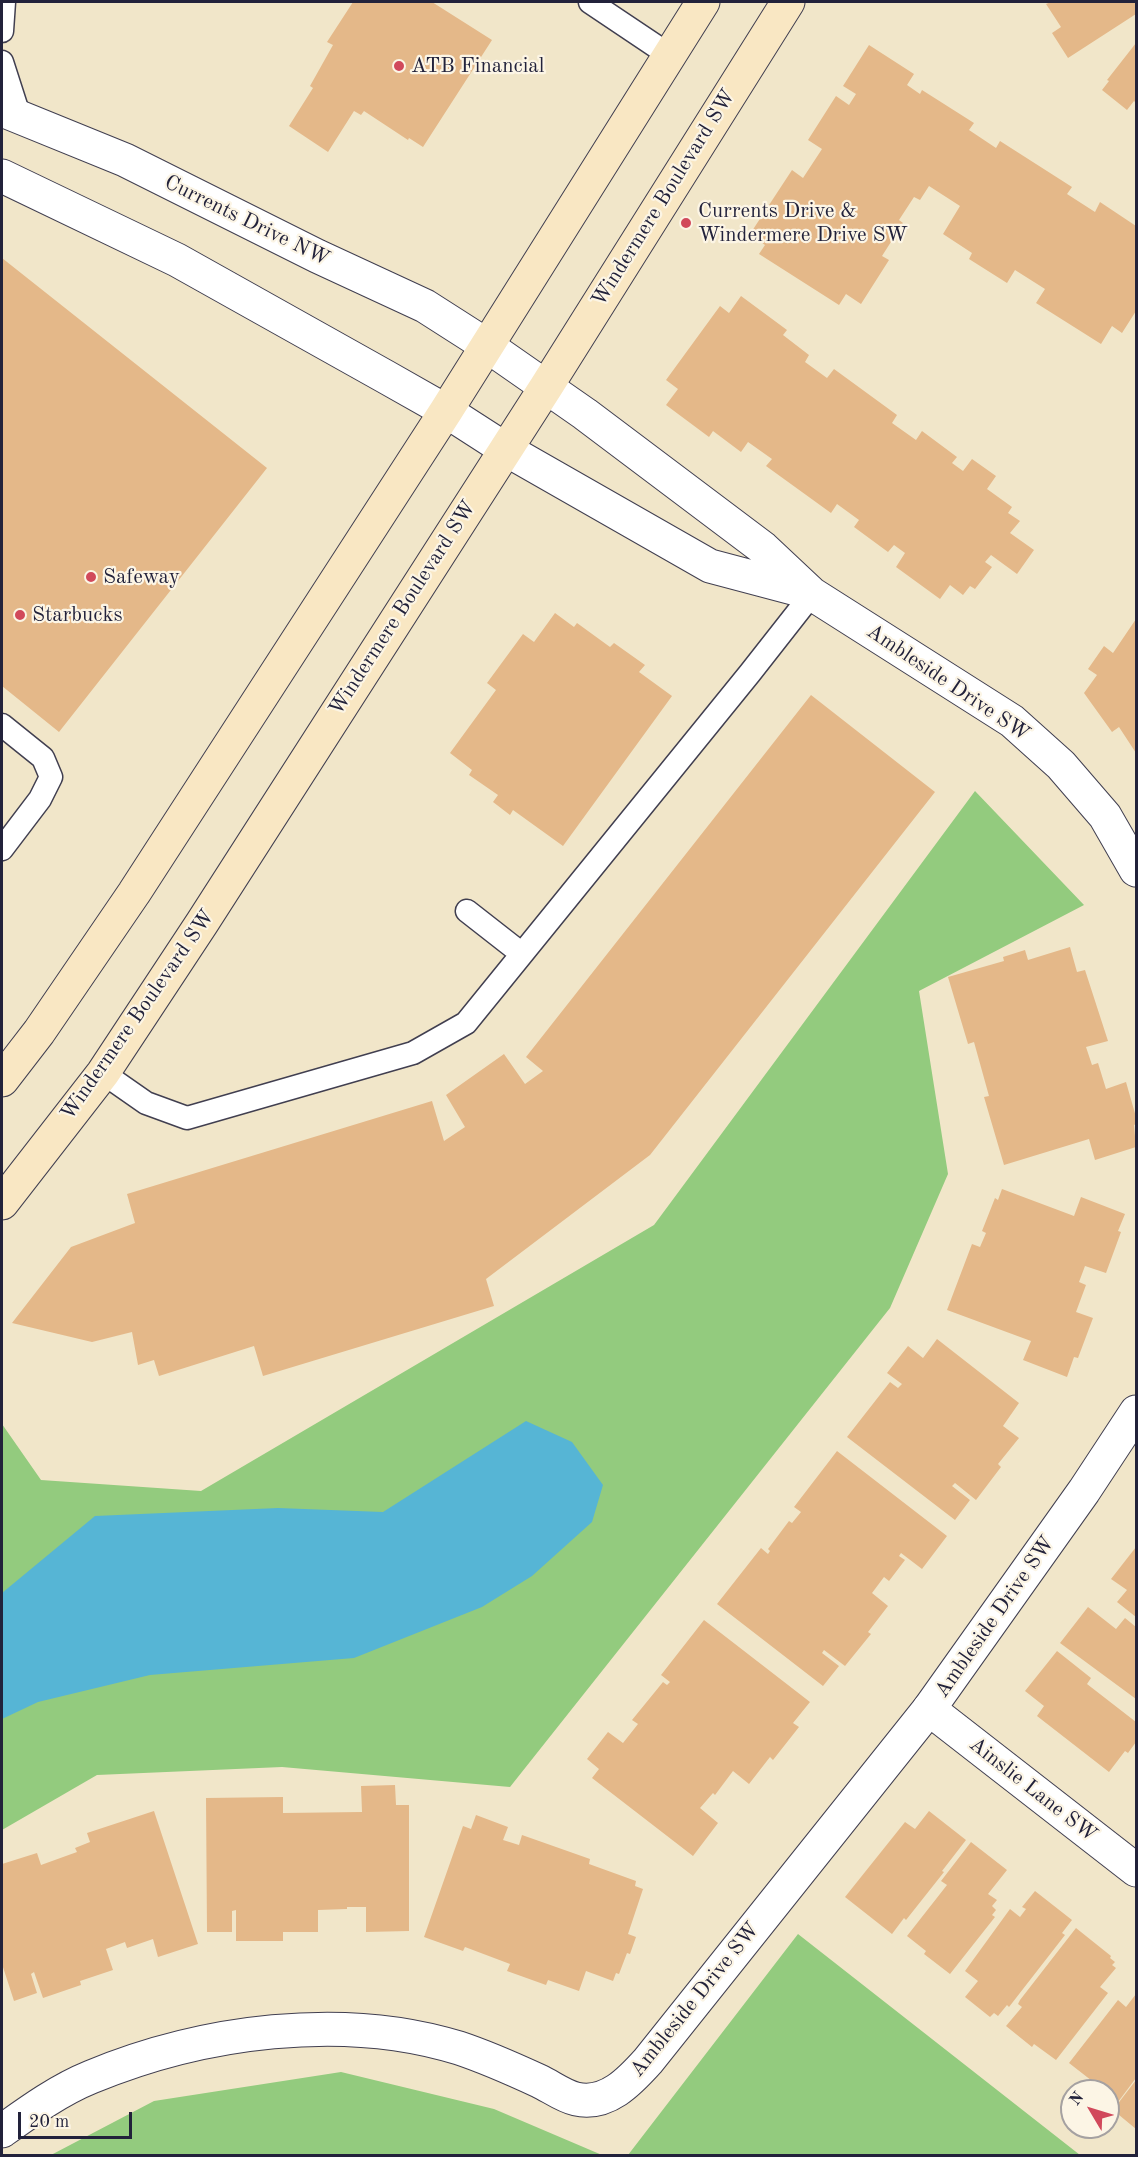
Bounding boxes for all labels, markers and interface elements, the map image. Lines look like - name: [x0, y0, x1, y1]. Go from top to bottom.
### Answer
- place label: ATB Financial: [411, 53, 544, 79]
- marker: ATB Financial: [392, 59, 406, 73]
- street label: Windermere Boulevard SW: [587, 85, 741, 311]
- street label: Currents Drive NW: [160, 170, 334, 272]
- place label: Currents Drive & Windermere Drive SW: [698, 198, 908, 248]
- marker: Currents Drive & Windermere Drive SW: [679, 216, 693, 230]
- street label: Windermere Boulevard SW: [324, 496, 482, 720]
- place label: Safeway: [103, 564, 180, 590]
- marker: Safeway: [84, 570, 98, 584]
- place label: Starbucks: [32, 602, 123, 628]
- marker: Starbucks: [13, 608, 27, 622]
- street label: Ambleside Drive SW: [861, 619, 1035, 747]
- street label: Windermere Boulevard SW: [56, 905, 220, 1125]
- street label: Ambleside Drive SW: [930, 1531, 1060, 1703]
- street label: Ainslie Lane SW: [964, 1732, 1102, 1848]
- street label: Ambleside Drive SW: [625, 1918, 765, 2082]
- north arrow: [1060, 2079, 1120, 2139]
- text: N: [1067, 2089, 1087, 2109]
- scale bar: [21, 2100, 135, 2138]
- text: 20 m: [29, 2113, 69, 2131]

